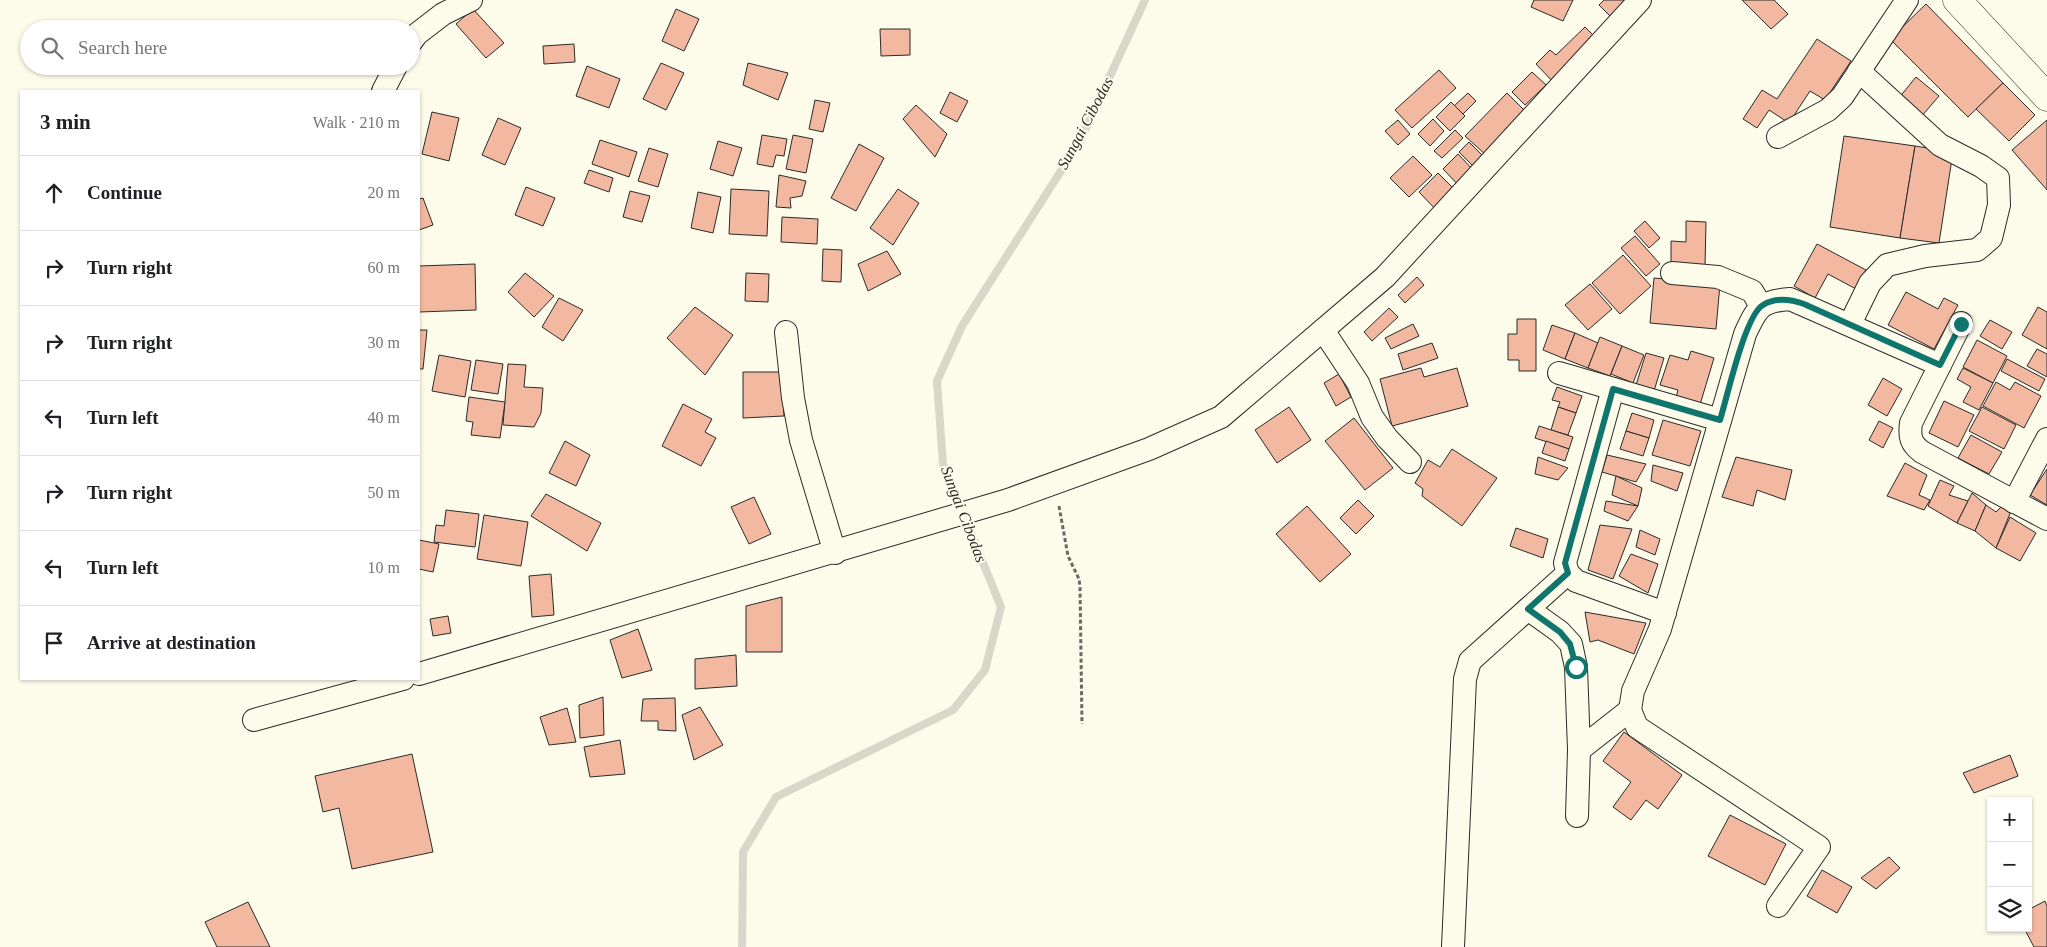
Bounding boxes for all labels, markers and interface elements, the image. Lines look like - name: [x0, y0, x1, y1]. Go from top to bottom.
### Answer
- search box: [20, 20, 420, 75]
- icon: search: [38, 34, 66, 62]
- text: Search here: [78, 37, 167, 58]
- water label: Sungai Cibodas: [1054, 74, 1117, 172]
- text: 3 min: [40, 110, 91, 134]
- text: Walk · 210 m: [313, 114, 400, 131]
- icon: ahead: [40, 179, 68, 207]
- text: Continue: [87, 182, 162, 203]
- text: 20 m: [368, 184, 400, 201]
- icon: right: [40, 254, 68, 282]
- text: Turn right: [87, 257, 172, 278]
- text: 60 m: [368, 259, 400, 276]
- route end: [1950, 313, 1973, 336]
- icon: right: [40, 329, 68, 357]
- text: Turn right: [87, 332, 172, 353]
- text: 30 m: [368, 334, 400, 351]
- icon: left: [40, 404, 68, 432]
- text: Turn left: [87, 407, 159, 428]
- text: 40 m: [368, 409, 400, 426]
- water label: Sungai Cibodas: [937, 463, 990, 565]
- icon: right: [40, 479, 68, 507]
- text: Turn right: [87, 482, 172, 503]
- text: 50 m: [368, 484, 400, 501]
- icon: left: [40, 554, 68, 582]
- text: Turn left: [87, 557, 159, 578]
- text: 10 m: [368, 559, 400, 576]
- icon: arrive: [40, 629, 68, 657]
- text: Arrive at destination: [87, 632, 256, 653]
- route start: [1565, 656, 1588, 679]
- map controls: [1987, 797, 2032, 932]
- button: +: [1987, 797, 2032, 842]
- button: −: [1987, 842, 2032, 887]
- button: layers: [1987, 887, 2032, 932]

